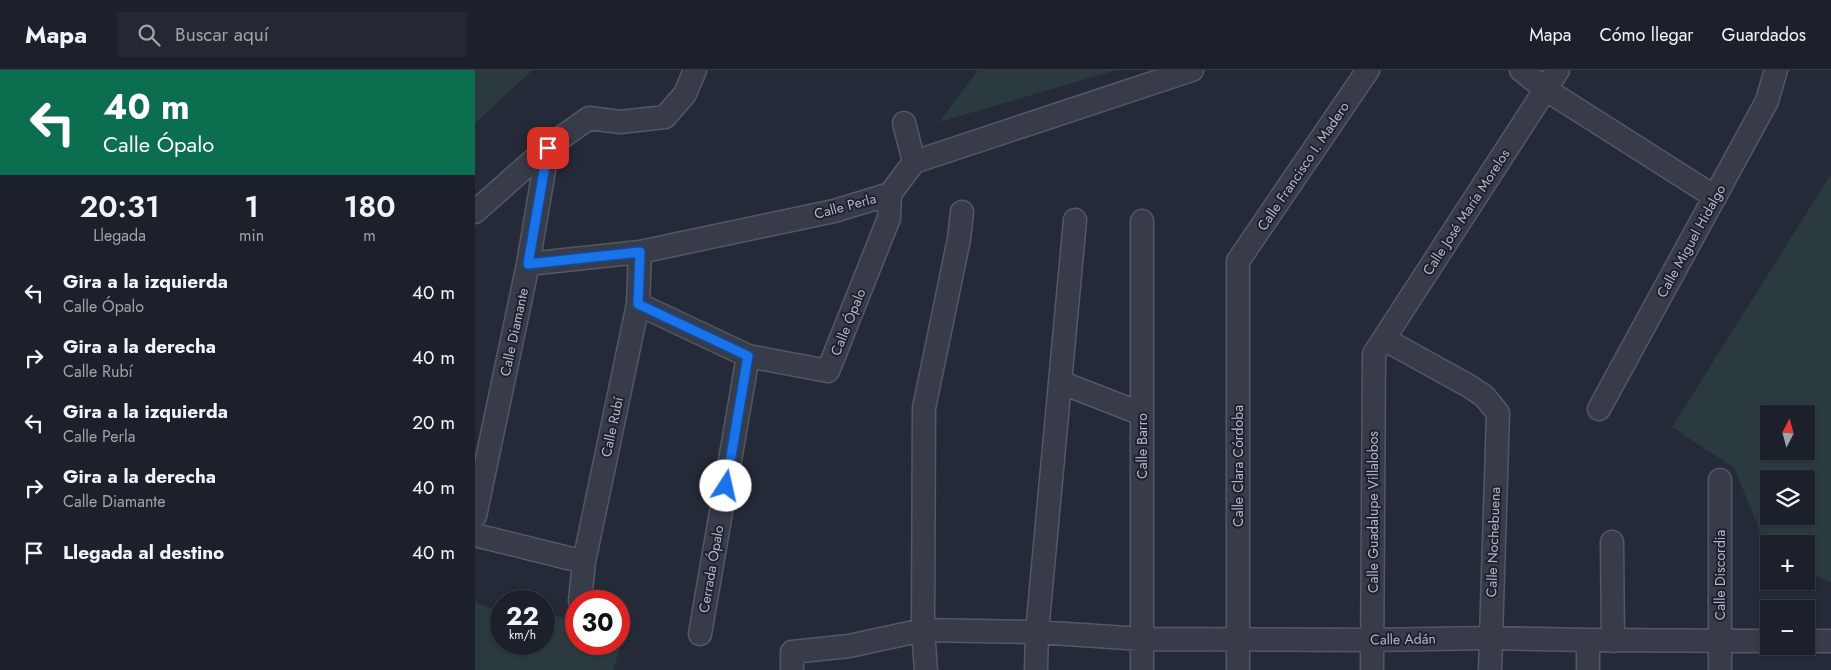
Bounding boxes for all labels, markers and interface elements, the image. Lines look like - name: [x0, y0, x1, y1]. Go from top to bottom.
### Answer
- search box: [117, 12, 467, 57]
- text: Mapa: [25, 17, 87, 52]
- icon: search: [135, 21, 163, 49]
- text: Buscar aquí: [175, 21, 269, 48]
- text: Mapa: [1529, 22, 1571, 48]
- text: Cómo llegar: [1599, 22, 1694, 48]
- text: Guardados: [1722, 22, 1806, 48]
- text: 40 m: [103, 82, 190, 132]
- icon: left: [20, 90, 85, 155]
- street label: Calle Francisco I. Madero: [1252, 97, 1354, 234]
- pin: [527, 127, 569, 169]
- text: Calle Ópalo: [103, 128, 214, 160]
- icon: arrive: [534, 134, 562, 162]
- street label: Calle José María Morelos: [1418, 145, 1515, 279]
- street label: Calle Miguel Hidalgo: [1652, 181, 1731, 301]
- text: 20:31: [79, 185, 160, 228]
- text: 1: [244, 185, 259, 228]
- text: 180: [343, 185, 396, 228]
- street label: Calle Perla: [812, 188, 878, 224]
- text: Llegada: [93, 224, 146, 247]
- text: min: [239, 224, 264, 247]
- text: m: [363, 224, 376, 247]
- text: Gira a la izquierda: [63, 268, 228, 295]
- icon: left: [20, 279, 48, 307]
- text: 40 m: [412, 279, 455, 306]
- street label: Calle Ópalo: [825, 285, 871, 359]
- street label: Calle Diamante: [495, 286, 533, 378]
- text: Calle Ópalo: [63, 295, 144, 318]
- text: Gira a la derecha: [63, 333, 216, 360]
- icon: right: [20, 344, 48, 372]
- text: 40 m: [412, 344, 455, 371]
- text: Calle Rubí: [63, 360, 133, 383]
- street label: Calle Rubí: [596, 394, 628, 459]
- text: Gira a la izquierda: [63, 398, 228, 425]
- street label: Calle Clara Córdoba: [1228, 405, 1248, 527]
- north arrow: [1760, 405, 1815, 460]
- map controls: [1760, 405, 1815, 655]
- icon: left: [20, 409, 48, 437]
- text: 20 m: [412, 409, 455, 436]
- street label: Calle Barro: [1132, 413, 1152, 479]
- text: Calle Perla: [63, 425, 135, 448]
- street label: Calle Guadalupe Villalobos: [1363, 431, 1383, 593]
- position arrow: [699, 459, 751, 511]
- text: Gira a la derecha: [63, 463, 216, 490]
- button: layers: [1760, 470, 1815, 525]
- icon: right: [20, 474, 48, 502]
- text: 40 m: [412, 474, 455, 501]
- street label: Calle Nochebuena: [1481, 486, 1505, 598]
- text: Calle Diamante: [63, 490, 165, 513]
- street label: Cerrada Ópalo: [693, 523, 729, 614]
- street label: Calle Discordia: [1710, 530, 1730, 620]
- button: +: [1760, 535, 1815, 590]
- icon: arrive: [20, 539, 48, 567]
- text: Llegada al destino: [63, 539, 224, 566]
- text: 40 m: [412, 539, 455, 566]
- speed limit sign: 30: [565, 590, 630, 655]
- text: 22: [506, 598, 539, 634]
- button: −: [1760, 600, 1815, 655]
- text: km/h: [509, 626, 536, 644]
- street label: Calle Adán: [1370, 628, 1436, 650]

